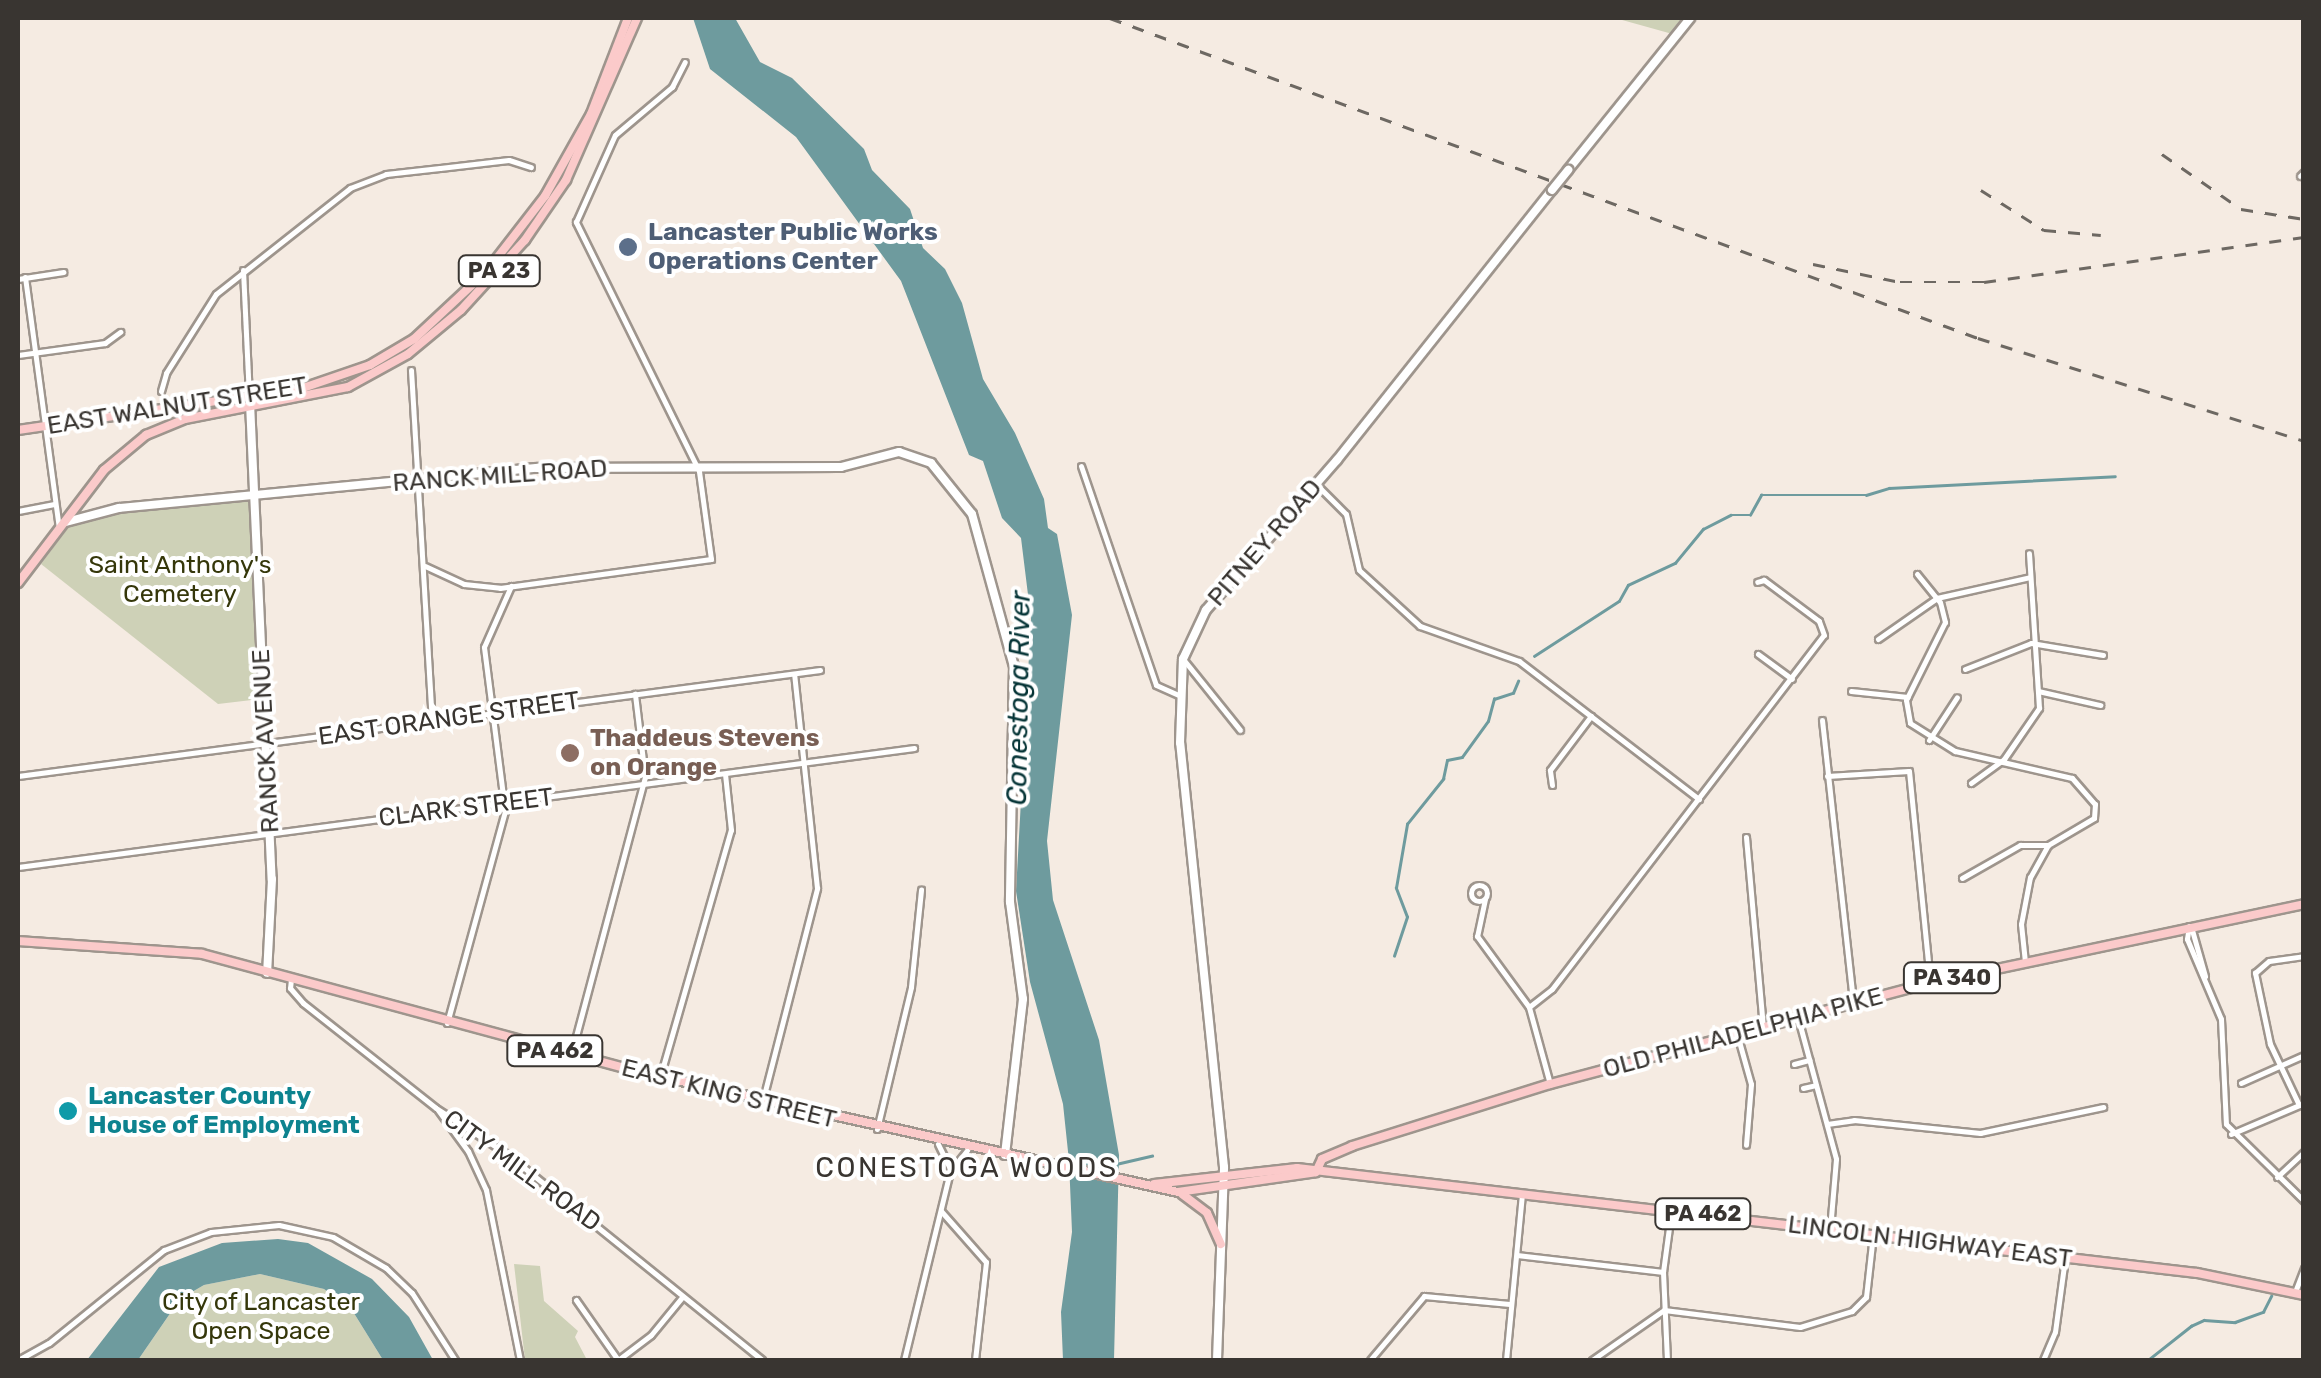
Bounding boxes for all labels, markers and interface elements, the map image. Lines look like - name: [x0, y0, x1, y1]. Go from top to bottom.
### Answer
- place label: Lancaster Public Works Operations Center: [648, 218, 938, 277]
- marker: Lancaster Public Works Operations Center: [617, 236, 639, 258]
- road number: PA 23: [456, 254, 542, 288]
- street label: EAST WALNUT STREET: [44, 371, 310, 441]
- street label: RANCK MILL ROAD: [391, 453, 609, 499]
- street label: PITNEY ROAD: [1201, 473, 1329, 613]
- park label: Saint Anthony's Cemetery: [88, 551, 272, 610]
- water label: Conestoga River: [1000, 590, 1038, 806]
- street label: RANCK AVENUE: [246, 648, 286, 834]
- street label: EAST ORANGE STREET: [316, 686, 582, 752]
- place label: Thaddeus Stevens on Orange: [590, 724, 820, 783]
- marker: Thaddeus Stevens on Orange: [559, 742, 581, 764]
- street label: CLARK STREET: [377, 782, 555, 834]
- road number: PA 340: [1902, 961, 2002, 995]
- street label: OLD PHILADELPHIA PIKE: [1600, 981, 1886, 1085]
- road number: PA 462: [505, 1034, 605, 1068]
- street label: EAST KING STREET: [618, 1053, 840, 1135]
- place label: Lancaster County House of Employment: [88, 1082, 360, 1141]
- marker: Lancaster County House of Employment: [57, 1100, 79, 1122]
- street label: CITY MILL ROAD: [437, 1104, 607, 1238]
- district label: CONESTOGA WOODS: [815, 1151, 1119, 1185]
- road number: PA 462: [1653, 1197, 1753, 1231]
- street label: LINCOLN HIGHWAY EAST: [1786, 1210, 2074, 1274]
- park label: City of Lancaster Open Space: [162, 1288, 360, 1347]

